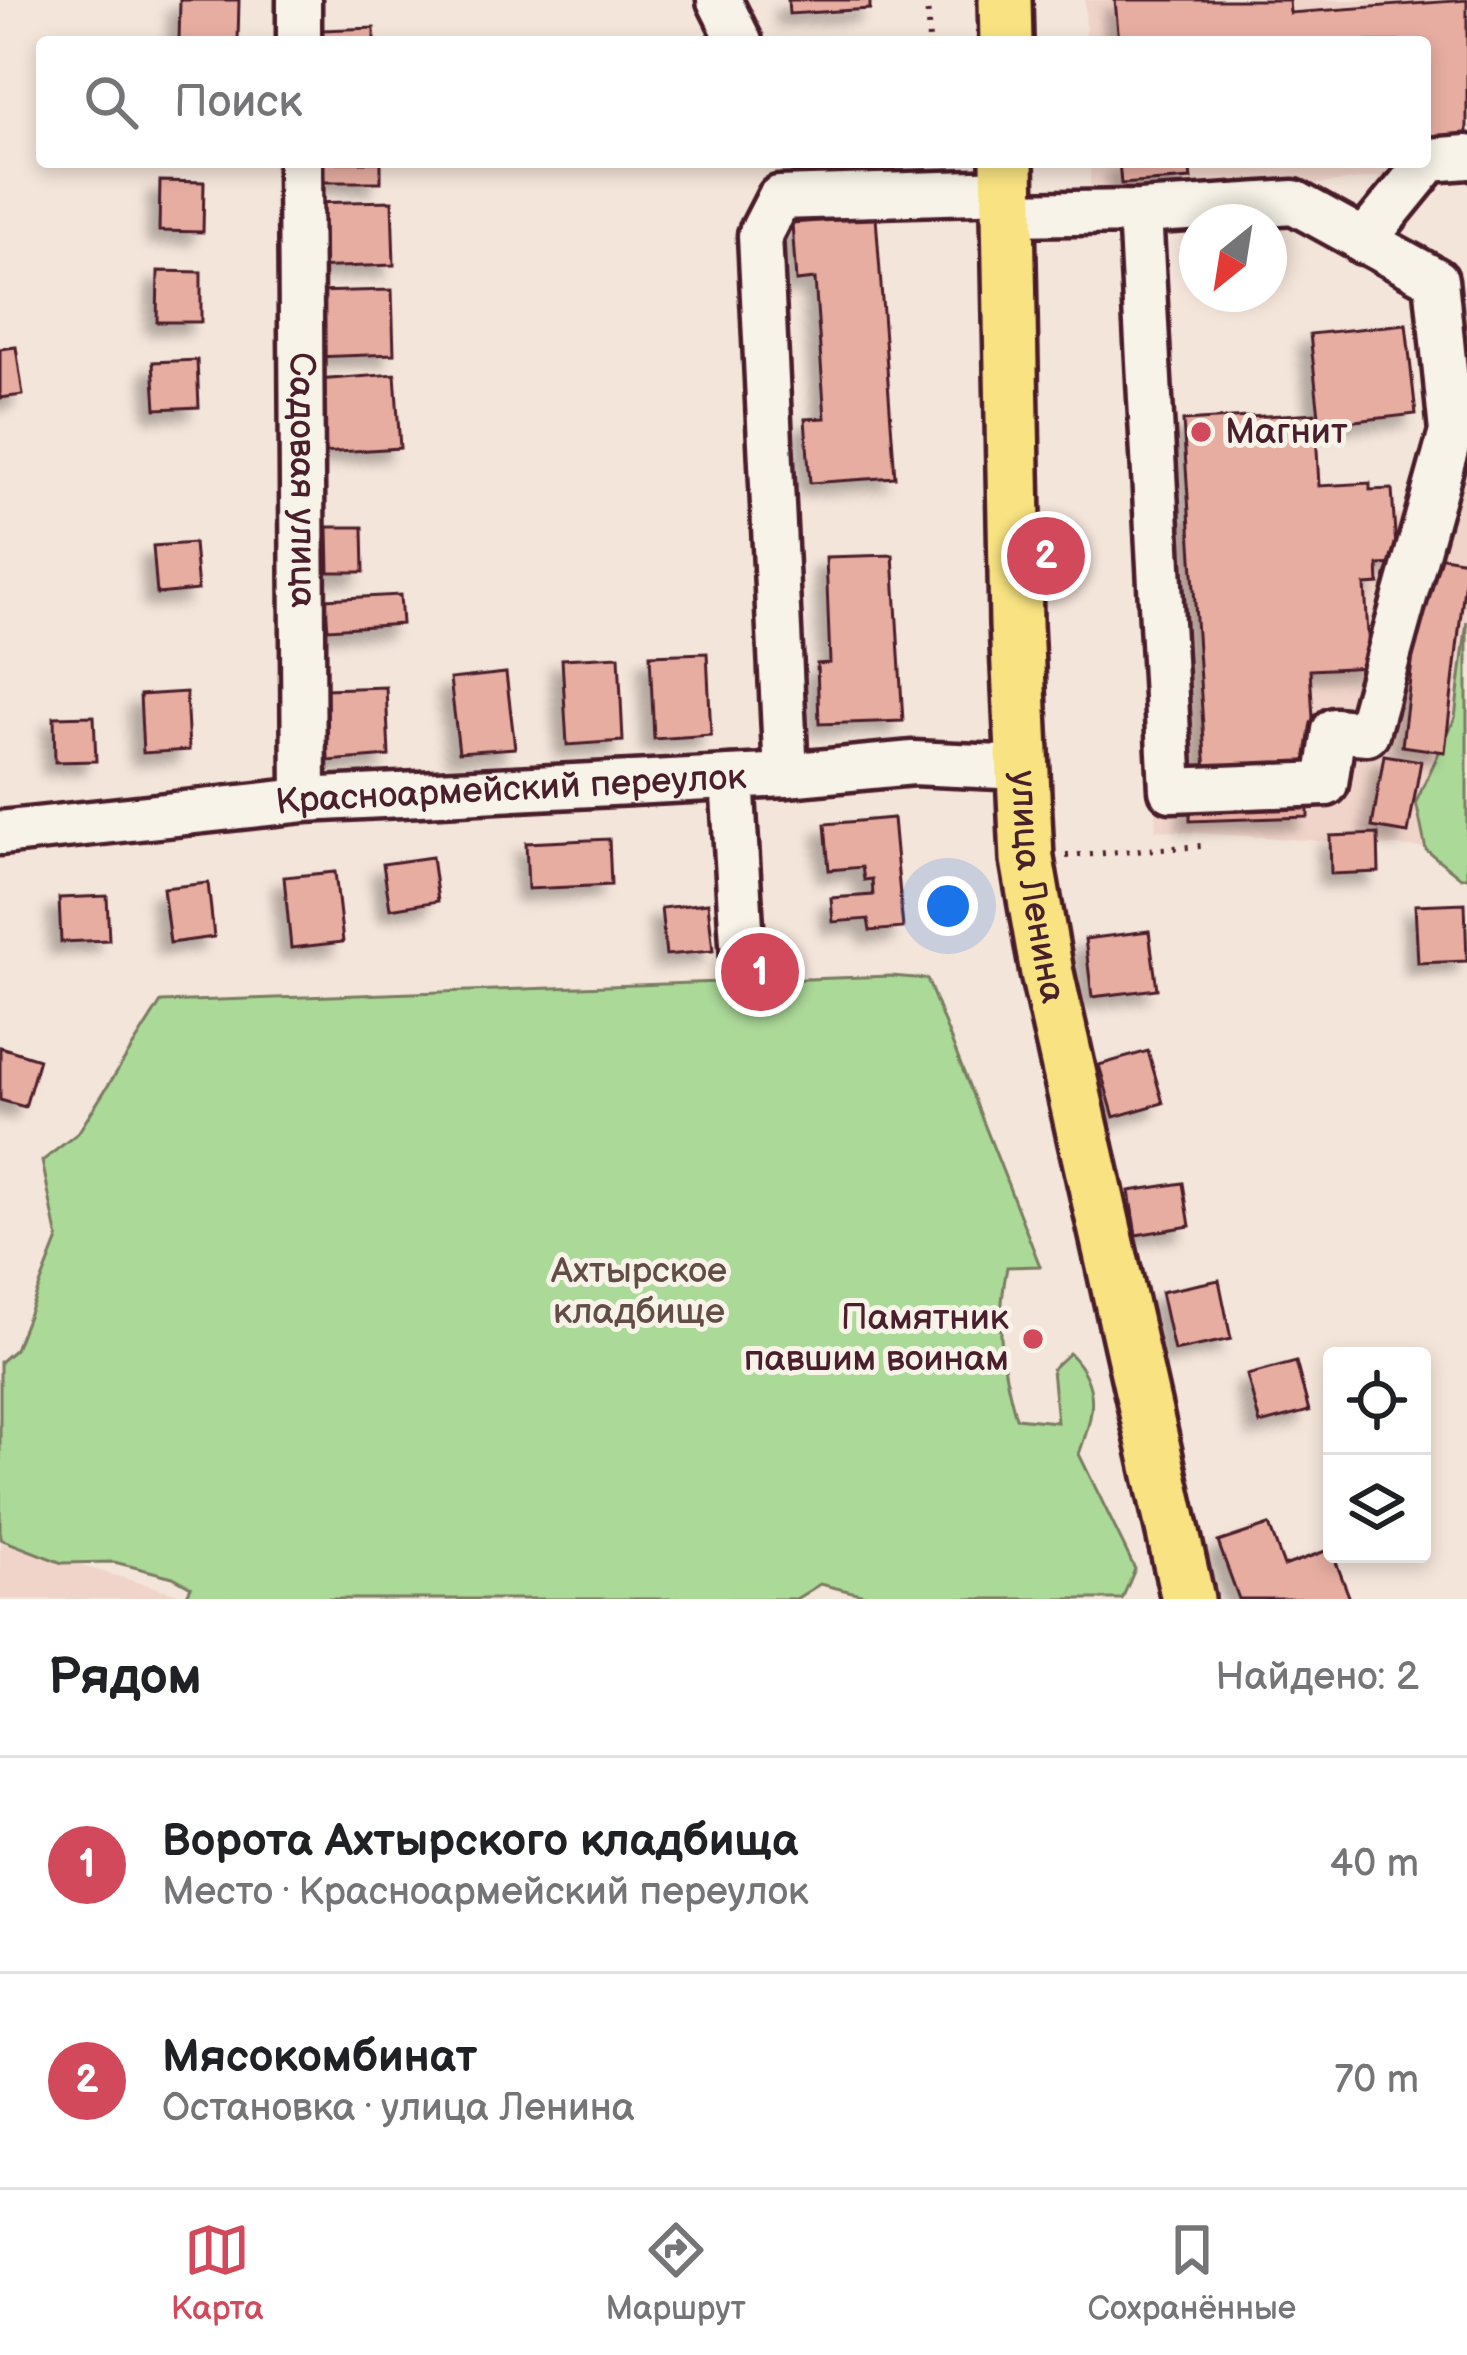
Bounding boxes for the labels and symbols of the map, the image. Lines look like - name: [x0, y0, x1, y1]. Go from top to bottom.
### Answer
- north arrow: [1179, 204, 1287, 312]
- street label: Садовая улица: [280, 352, 324, 608]
- place label: Магнит: [1225, 411, 1348, 454]
- marker: Магнит: [1188, 419, 1214, 445]
- pin: 2: [1007, 511, 1085, 601]
- street label: Красноармейский переулок: [273, 756, 747, 824]
- street label: улица Ленина: [1001, 769, 1075, 1007]
- your location: [918, 876, 978, 936]
- pin: 1: [721, 927, 799, 1017]
- park label: Ахтырское кладбище: [550, 1250, 727, 1334]
- place label: Памятник павшим воинам: [744, 1297, 1009, 1381]
- marker: Памятник павшим воинам: [1020, 1326, 1046, 1352]

